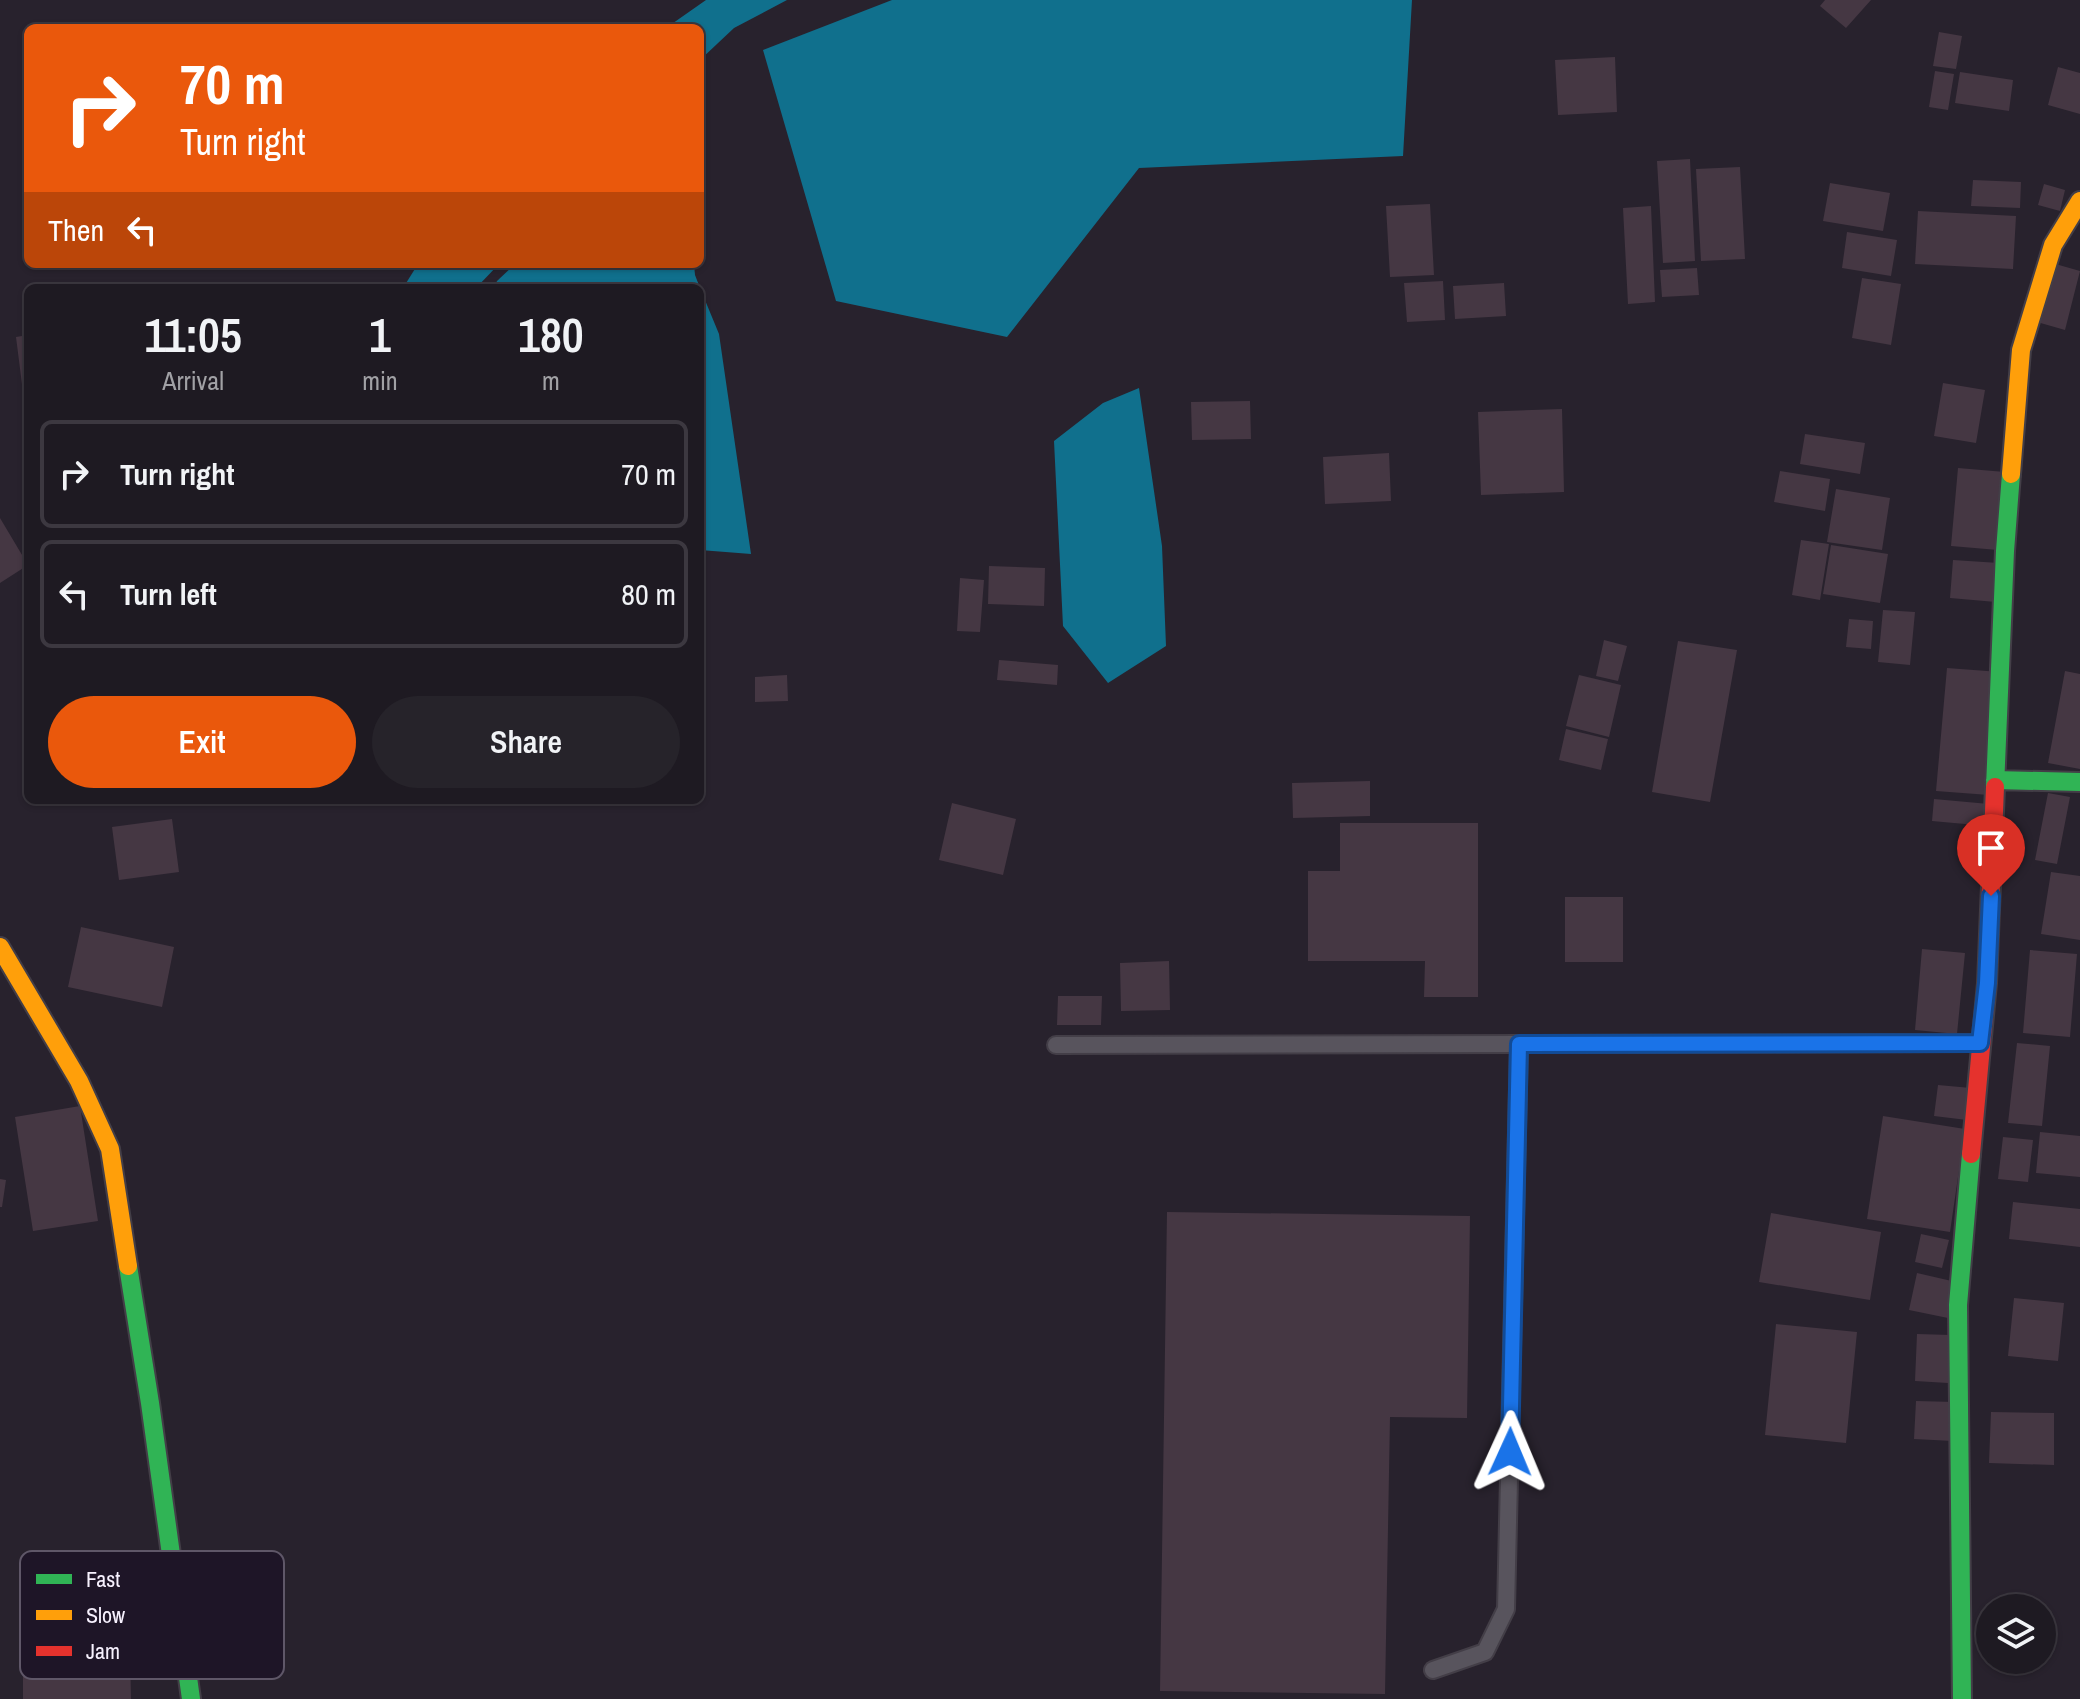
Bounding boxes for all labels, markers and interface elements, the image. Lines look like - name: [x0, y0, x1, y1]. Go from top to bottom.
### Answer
- text: 70 m: [180, 46, 285, 121]
- icon: right: [48, 56, 152, 160]
- text: Turn right: [180, 118, 305, 166]
- icon: left: [120, 208, 164, 252]
- text: Then: [48, 210, 104, 250]
- text: 11:05: [144, 302, 242, 367]
- text: 1: [369, 302, 391, 367]
- text: 180: [518, 302, 584, 367]
- text: Arrival: [162, 363, 224, 398]
- text: min: [362, 363, 398, 398]
- text: m: [542, 363, 560, 398]
- icon: right: [52, 452, 96, 496]
- text: Turn right: [120, 454, 234, 494]
- text: 70 m: [621, 454, 676, 494]
- icon: left: [52, 572, 96, 616]
- text: Turn left: [120, 574, 217, 614]
- text: 80 m: [621, 574, 676, 614]
- button: Exit: [48, 696, 356, 788]
- button: Share: [372, 696, 680, 788]
- pin: [1957, 814, 2025, 896]
- icon: arrive: [1969, 826, 2013, 870]
- position arrow: [1468, 1410, 1552, 1494]
- legend: [20, 1551, 284, 1679]
- text: Fast: [86, 1564, 120, 1594]
- map controls: [1976, 1594, 2056, 1674]
- button: layers: [1976, 1594, 2056, 1674]
- text: Slow: [86, 1600, 125, 1630]
- text: Jam: [86, 1636, 120, 1666]

